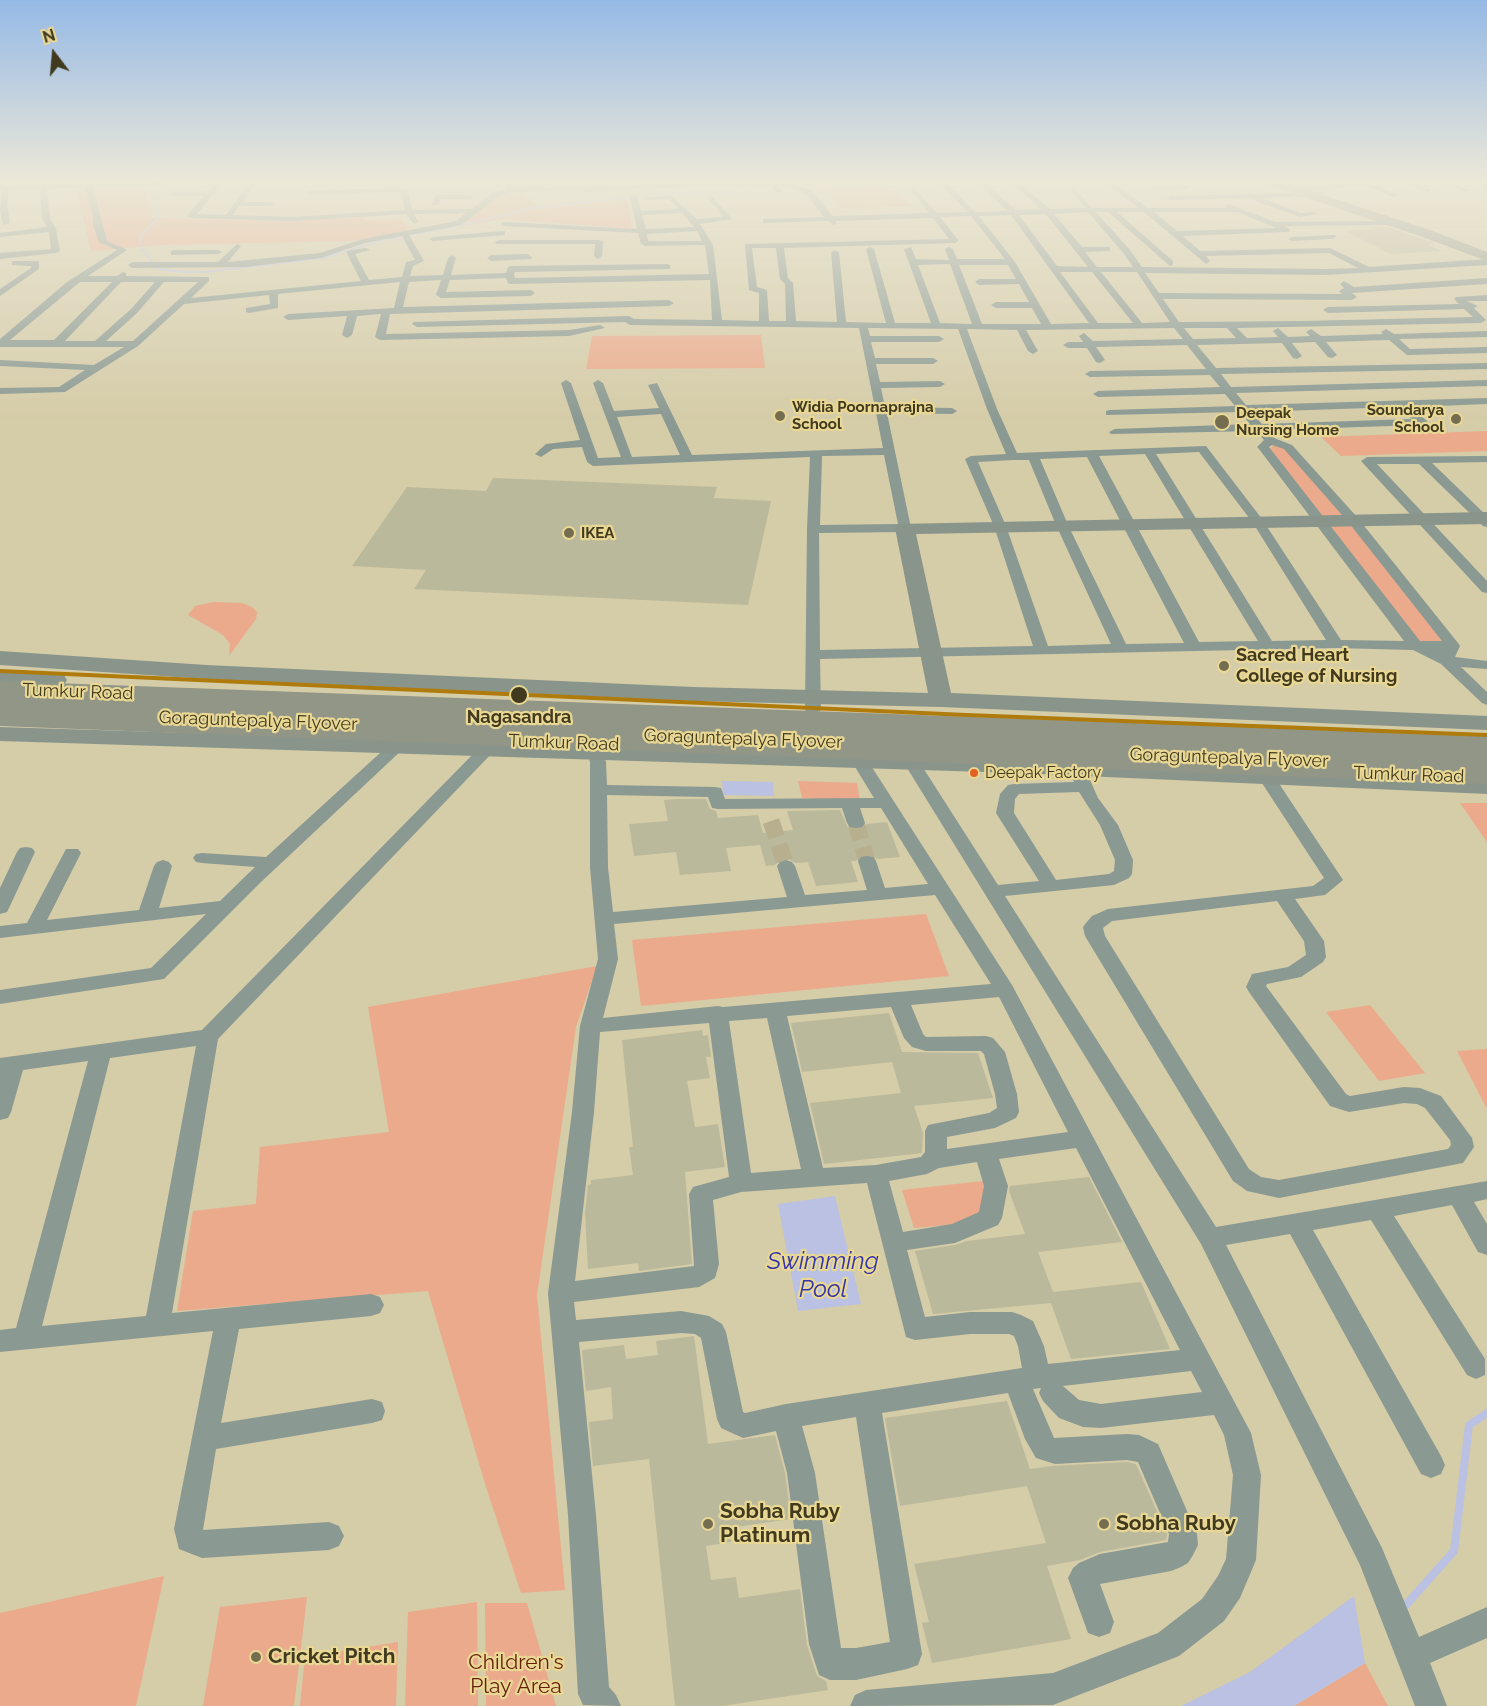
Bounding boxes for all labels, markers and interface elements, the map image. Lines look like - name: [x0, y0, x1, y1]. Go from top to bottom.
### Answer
- north arrow: [24, 24, 84, 84]
- text: N: [40, 25, 57, 47]
- place label: Widia Poornaprajna School: [792, 398, 934, 433]
- place label: Soundarya School: [1367, 401, 1444, 436]
- place label: Deepak Nursing Home: [1236, 404, 1339, 439]
- marker: Widia Poornaprajna School: [773, 409, 787, 423]
- marker: Soundarya School: [1449, 412, 1463, 426]
- marker: Deepak Nursing Home: [1213, 413, 1231, 431]
- place label: IKEA: [581, 524, 614, 542]
- marker: IKEA: [562, 526, 576, 540]
- place label: Sacred Heart College of Nursing: [1236, 645, 1397, 688]
- marker: Sacred Heart College of Nursing: [1217, 659, 1231, 673]
- street label: Tumkur Road: [22, 679, 134, 705]
- marker: Nagasandra: [509, 685, 529, 705]
- street label: Goraguntepalya Flyover: [158, 707, 358, 735]
- place label: Nagasandra: [467, 707, 571, 729]
- street label: Goraguntepalya Flyover: [643, 725, 843, 753]
- street label: Tumkur Road: [508, 730, 620, 756]
- street label: Goraguntepalya Flyover: [1129, 744, 1329, 772]
- street label: Tumkur Road: [1353, 762, 1465, 788]
- place label: Deepak Factory: [985, 763, 1101, 783]
- marker: Deepak Factory: [968, 767, 980, 779]
- water label: Swimming Pool: [767, 1248, 879, 1304]
- place label: Sobha Ruby Platinum: [720, 1499, 840, 1549]
- place label: Sobha Ruby: [1116, 1511, 1236, 1537]
- marker: Sobha Ruby Platinum: [701, 1517, 715, 1531]
- marker: Sobha Ruby: [1097, 1517, 1111, 1531]
- place label: Cricket Pitch: [268, 1644, 395, 1670]
- marker: Cricket Pitch: [249, 1650, 263, 1664]
- park label: Children's Play Area: [468, 1650, 564, 1700]

